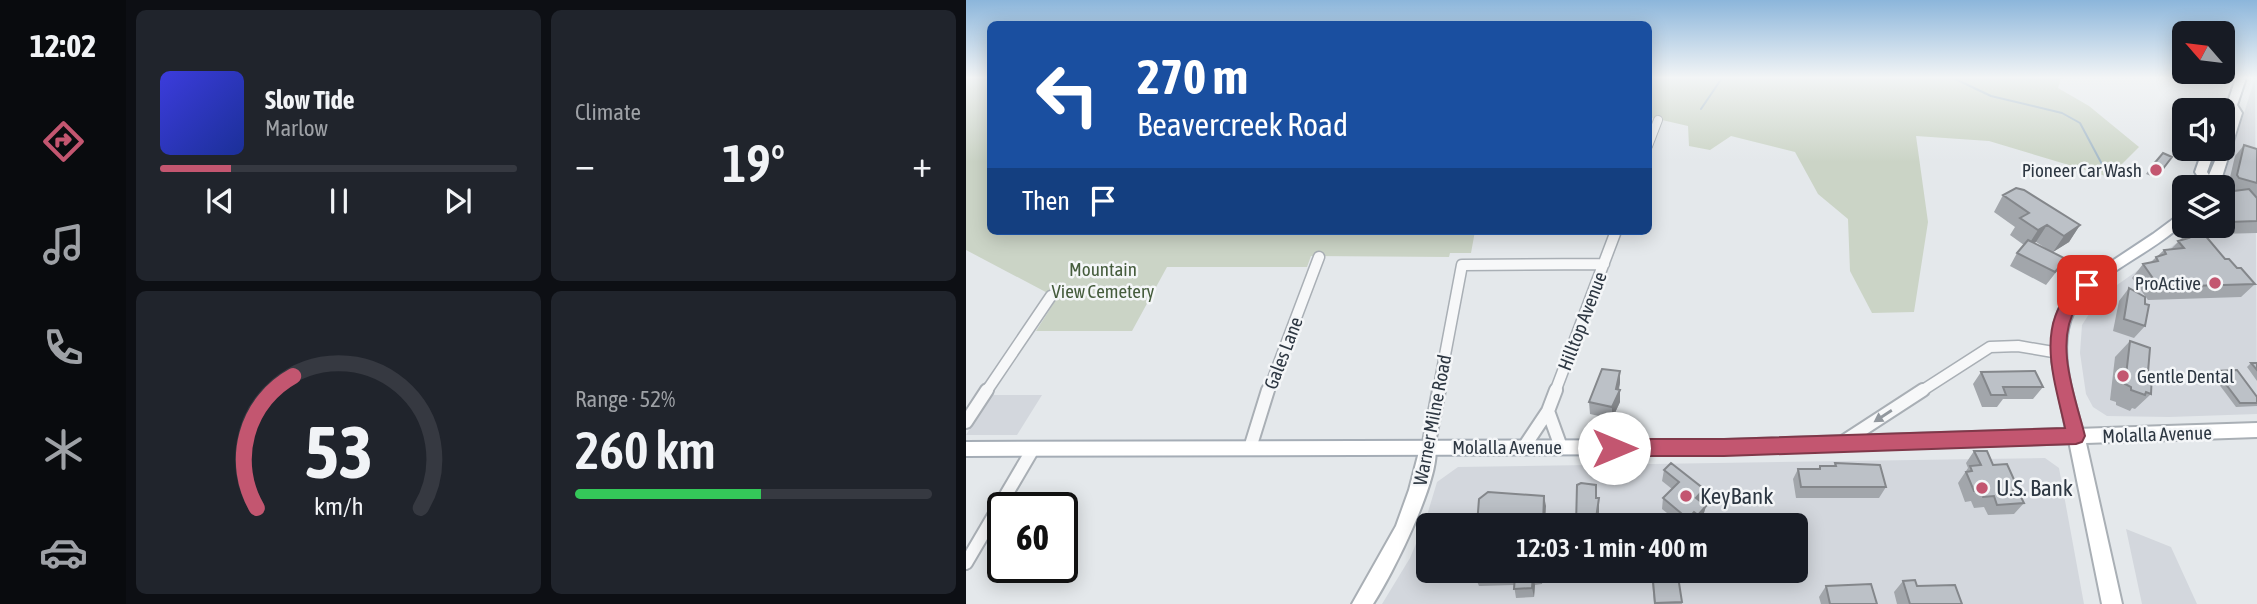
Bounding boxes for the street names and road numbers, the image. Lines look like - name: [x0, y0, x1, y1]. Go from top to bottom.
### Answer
- street label: Hilltop Avenue: [1553, 269, 1611, 373]
- street label: Gales Lane: [1259, 314, 1307, 392]
- street label: Warner Milne Road: [1409, 353, 1455, 487]
- street label: Molalla Avenue: [2102, 421, 2212, 447]
- street label: Molalla Avenue: [1452, 436, 1562, 458]

